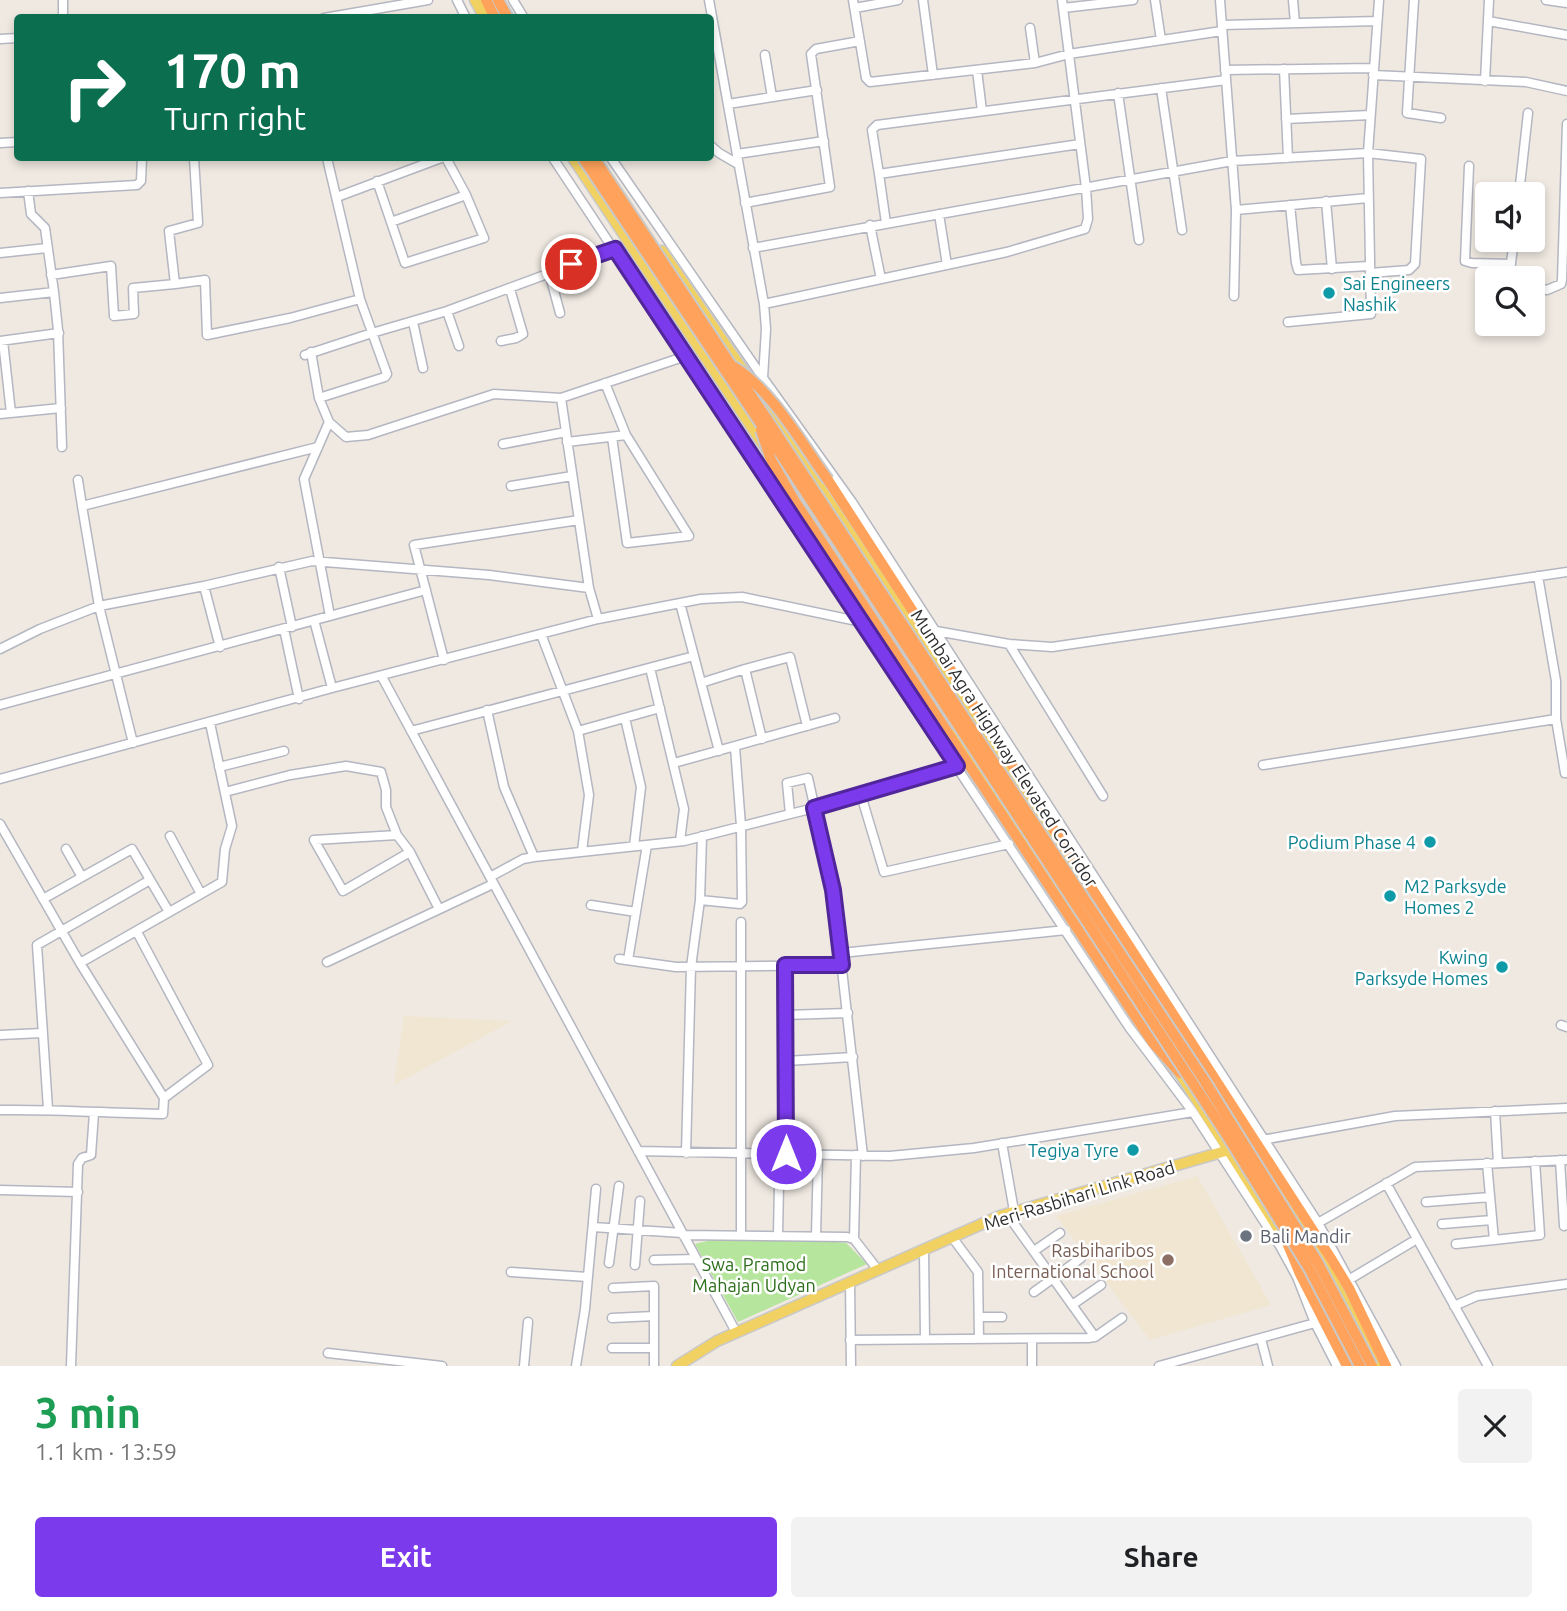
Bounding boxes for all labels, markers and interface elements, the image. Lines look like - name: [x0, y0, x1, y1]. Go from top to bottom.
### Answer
- icon: right: [49, 42, 140, 133]
- text: 170 m: [164, 42, 301, 97]
- text: Turn right: [164, 100, 306, 136]
- map controls: [1475, 182, 1545, 336]
- button: sound: [1475, 182, 1545, 252]
- pin: [541, 234, 601, 294]
- icon: arrive: [552, 245, 590, 283]
- button: search: [1475, 266, 1545, 336]
- place label: Sai Engineers Nashik: [1343, 273, 1450, 314]
- marker: Sai Engineers Nashik: [1321, 285, 1337, 301]
- street label: Mumbai Agra Highway Elevated Corridor: [907, 605, 1103, 891]
- place label: Podium Phase 4: [1288, 832, 1416, 852]
- marker: Podium Phase 4: [1422, 834, 1438, 850]
- place label: M2 Parksyde Homes 2: [1404, 876, 1507, 917]
- marker: M2 Parksyde Homes 2: [1382, 888, 1398, 904]
- place label: Kwing Parksyde Homes: [1355, 947, 1488, 988]
- marker: Kwing Parksyde Homes: [1494, 959, 1510, 975]
- position arrow: [749, 1117, 823, 1191]
- place label: Tegiya Tyre: [1028, 1140, 1119, 1160]
- marker: Tegiya Tyre: [1125, 1142, 1141, 1158]
- street label: Meri-Rasbihari Link Road: [981, 1156, 1177, 1234]
- place label: Bali Mandir: [1260, 1226, 1351, 1246]
- marker: Bali Mandir: [1238, 1228, 1254, 1244]
- place label: Rasbiharibos International School: [992, 1240, 1154, 1281]
- marker: Rasbiharibos International School: [1160, 1252, 1176, 1268]
- park label: Swa. Pramod Mahajan Udyan: [692, 1254, 816, 1295]
- text: 3 min: [35, 1389, 141, 1436]
- button: close: [1458, 1389, 1532, 1463]
- text: 1.1 km · 13:59: [35, 1439, 177, 1464]
- button: Exit: [35, 1517, 777, 1597]
- button: Share: [791, 1517, 1532, 1597]

